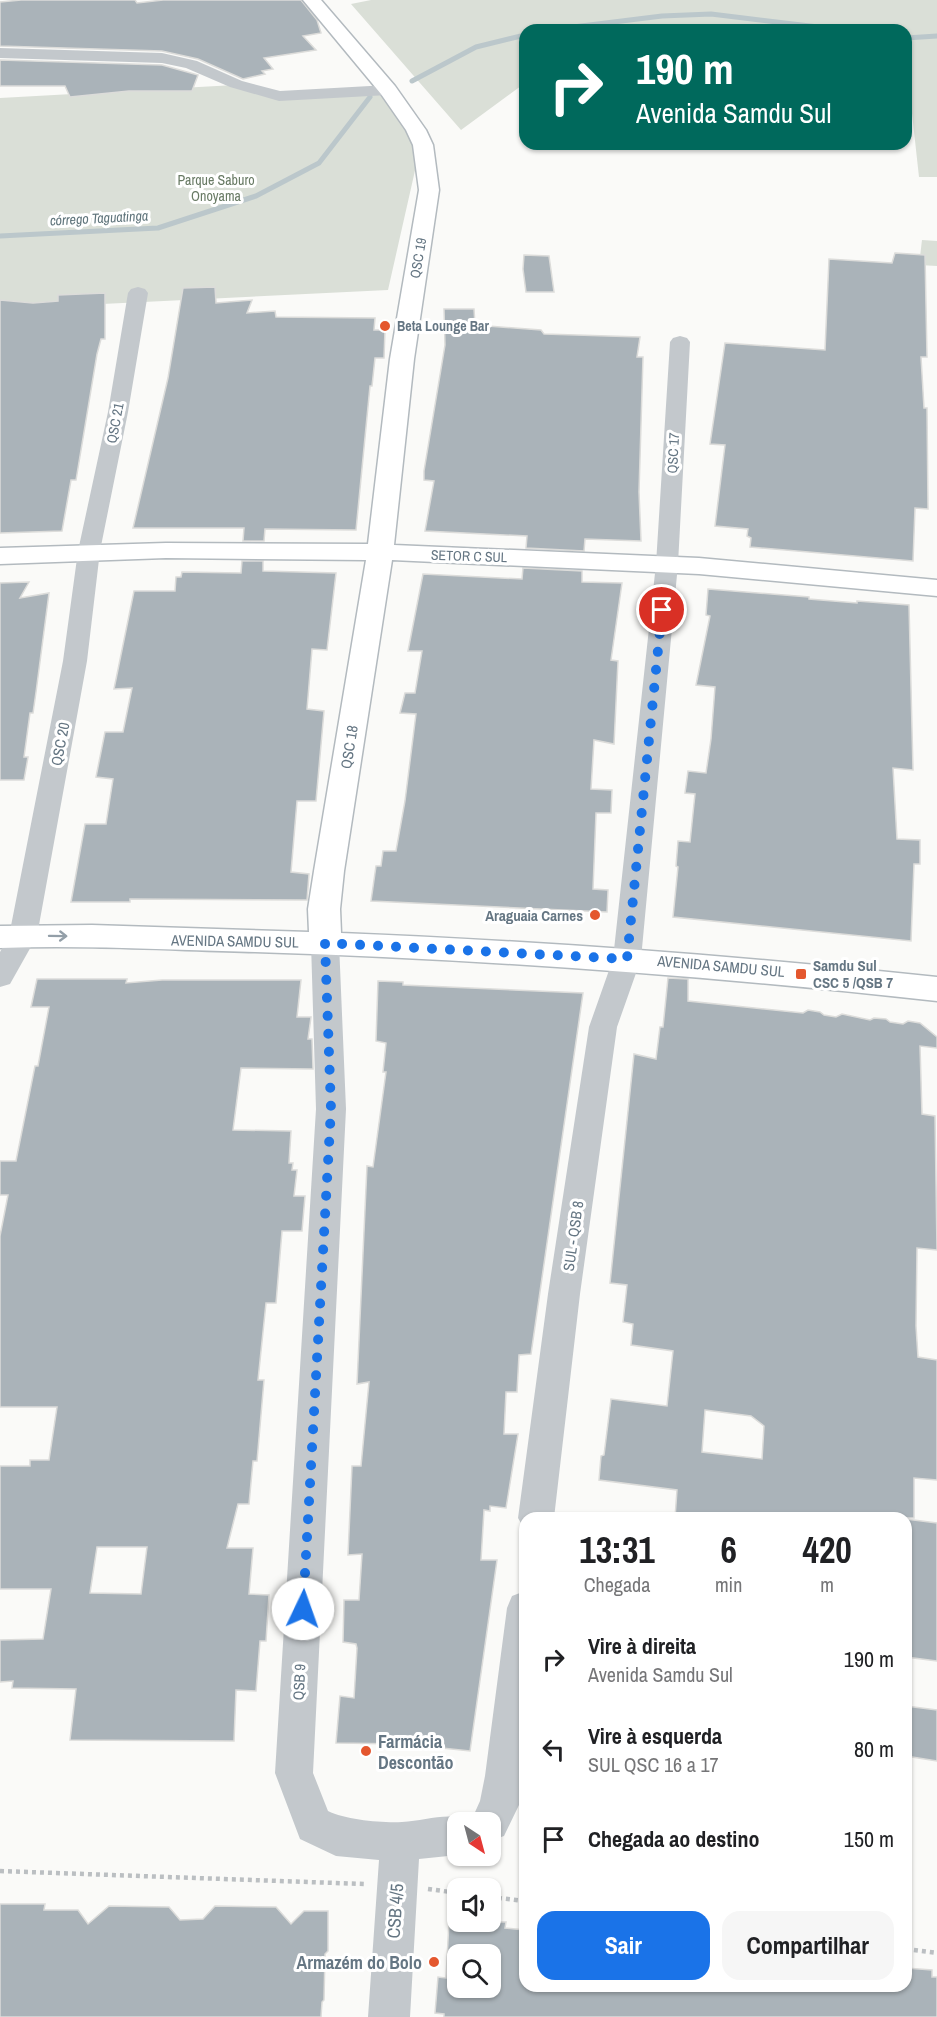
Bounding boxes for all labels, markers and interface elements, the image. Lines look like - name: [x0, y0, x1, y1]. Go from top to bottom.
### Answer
- text: 190 m: [636, 41, 734, 97]
- icon: right: [537, 48, 615, 126]
- text: Avenida Samdu Sul: [636, 95, 831, 131]
- park label: Parque Saburo Onoyama: [177, 171, 255, 205]
- water label: córrego Taguatinga: [49, 206, 149, 230]
- street label: QSC 19: [406, 236, 430, 280]
- place label: Beta Lounge Bar: [397, 317, 489, 335]
- marker: Beta Lounge Bar: [378, 319, 392, 333]
- street label: QSC 21: [102, 401, 128, 445]
- street label: QSC 17: [663, 432, 683, 474]
- street label: SETOR C SUL: [431, 546, 508, 566]
- pin: [636, 584, 687, 635]
- icon: arrive: [645, 593, 678, 626]
- street label: QSC 20: [46, 720, 75, 767]
- street label: QSC 18: [335, 724, 363, 770]
- place label: Araguaia Carnes: [485, 905, 583, 926]
- marker: Araguaia Carnes: [588, 908, 602, 922]
- street label: AVENIDA SAMDU SUL: [170, 929, 299, 953]
- one-way arrow: [48, 931, 68, 942]
- street label: AVENIDA SAMDU SUL: [656, 950, 786, 982]
- place label: Samdu Sul CSC 5 /QSB 7: [813, 955, 893, 993]
- marker: Samdu Sul CSC 5 /QSB 7: [794, 967, 808, 981]
- street label: SUL - QSB 8: [558, 1199, 588, 1272]
- text: 13:31: [579, 1526, 655, 1574]
- text: 6: [720, 1526, 737, 1574]
- text: 420: [803, 1526, 852, 1574]
- text: Chegada: [584, 1571, 650, 1598]
- text: min: [715, 1571, 742, 1598]
- text: m: [820, 1571, 834, 1598]
- position arrow: [271, 1577, 335, 1641]
- text: Vire à direita: [588, 1631, 696, 1661]
- icon: right: [537, 1643, 570, 1676]
- text: 190 m: [844, 1644, 894, 1674]
- text: Avenida Samdu Sul: [588, 1661, 733, 1688]
- street label: QSB 9: [288, 1663, 310, 1701]
- text: Vire à esquerda: [588, 1721, 722, 1751]
- place label: Farmácia Descontão: [378, 1729, 453, 1775]
- icon: left: [537, 1733, 570, 1766]
- text: 80 m: [854, 1734, 894, 1764]
- marker: Farmácia Descontão: [359, 1744, 373, 1758]
- text: SUL QSC 16 a 17: [588, 1751, 719, 1778]
- north arrow: [447, 1812, 501, 1866]
- map controls: [447, 1812, 501, 1998]
- icon: arrive: [537, 1823, 570, 1856]
- text: Chegada ao destino: [588, 1824, 759, 1854]
- text: 150 m: [844, 1824, 894, 1854]
- button: sound: [447, 1878, 501, 1932]
- street label: CSB 4/5: [381, 1883, 409, 1939]
- button: Sair: [537, 1911, 710, 1980]
- button: Compartilhar: [722, 1911, 894, 1980]
- button: search: [447, 1944, 501, 1998]
- place label: Armazém do Bolo: [297, 1950, 422, 1975]
- marker: Armazém do Bolo: [427, 1955, 441, 1969]

